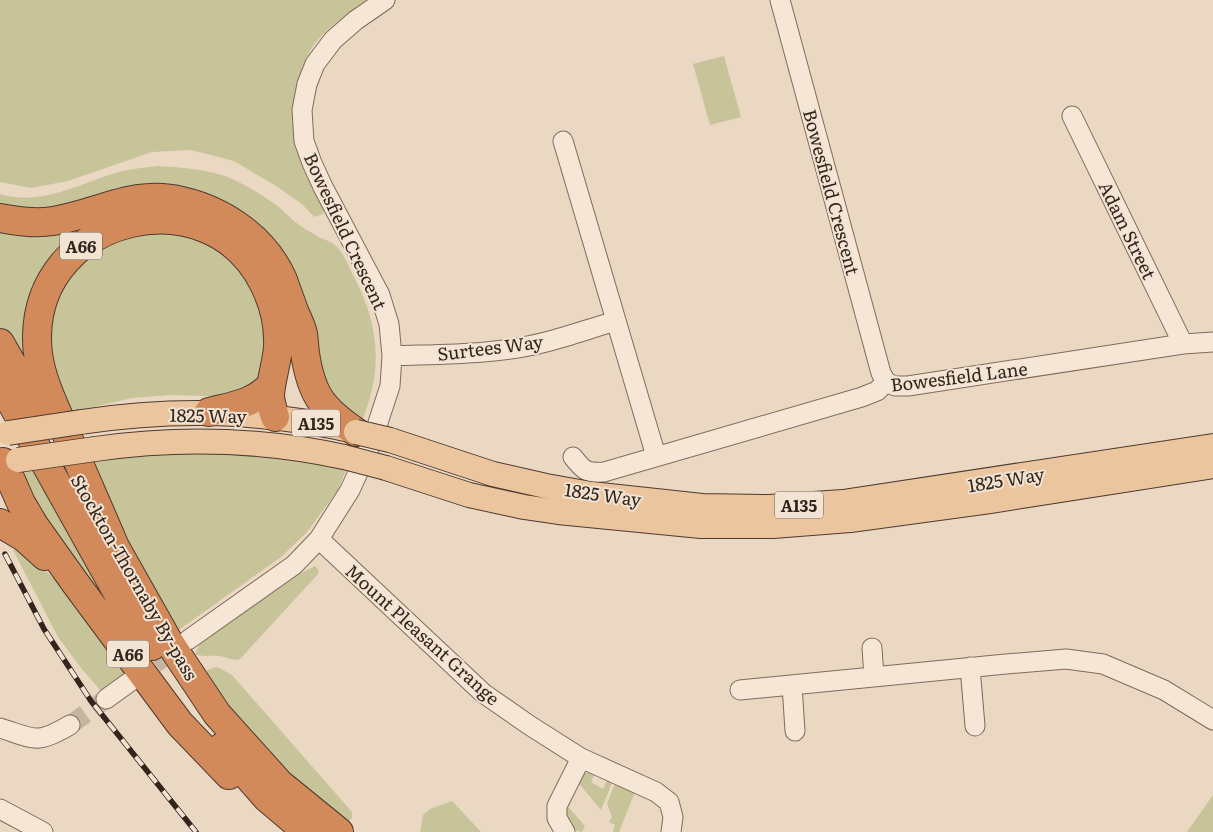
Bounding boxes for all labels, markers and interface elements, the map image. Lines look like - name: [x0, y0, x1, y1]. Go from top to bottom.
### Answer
- street label: Bowesfield Crescent: [797, 106, 867, 279]
- street label: Bowesfield Crescent: [298, 148, 395, 315]
- street label: Adam Street: [1093, 176, 1164, 284]
- road number: A66: [60, 232, 102, 260]
- street label: Surtees Way: [436, 327, 545, 367]
- street label: Bowesfield Lane: [889, 354, 1029, 398]
- street label: 1825 Way: [169, 401, 248, 429]
- road number: A135: [292, 409, 340, 436]
- street label: 1825 Way: [966, 460, 1047, 498]
- street label: Stockton-Thornaby By-pass: [65, 469, 205, 685]
- street label: 1825 Way: [563, 475, 644, 513]
- road number: A135: [775, 492, 823, 518]
- street label: Mount Pleasant Grange: [340, 557, 506, 711]
- road number: A66: [107, 641, 149, 668]

